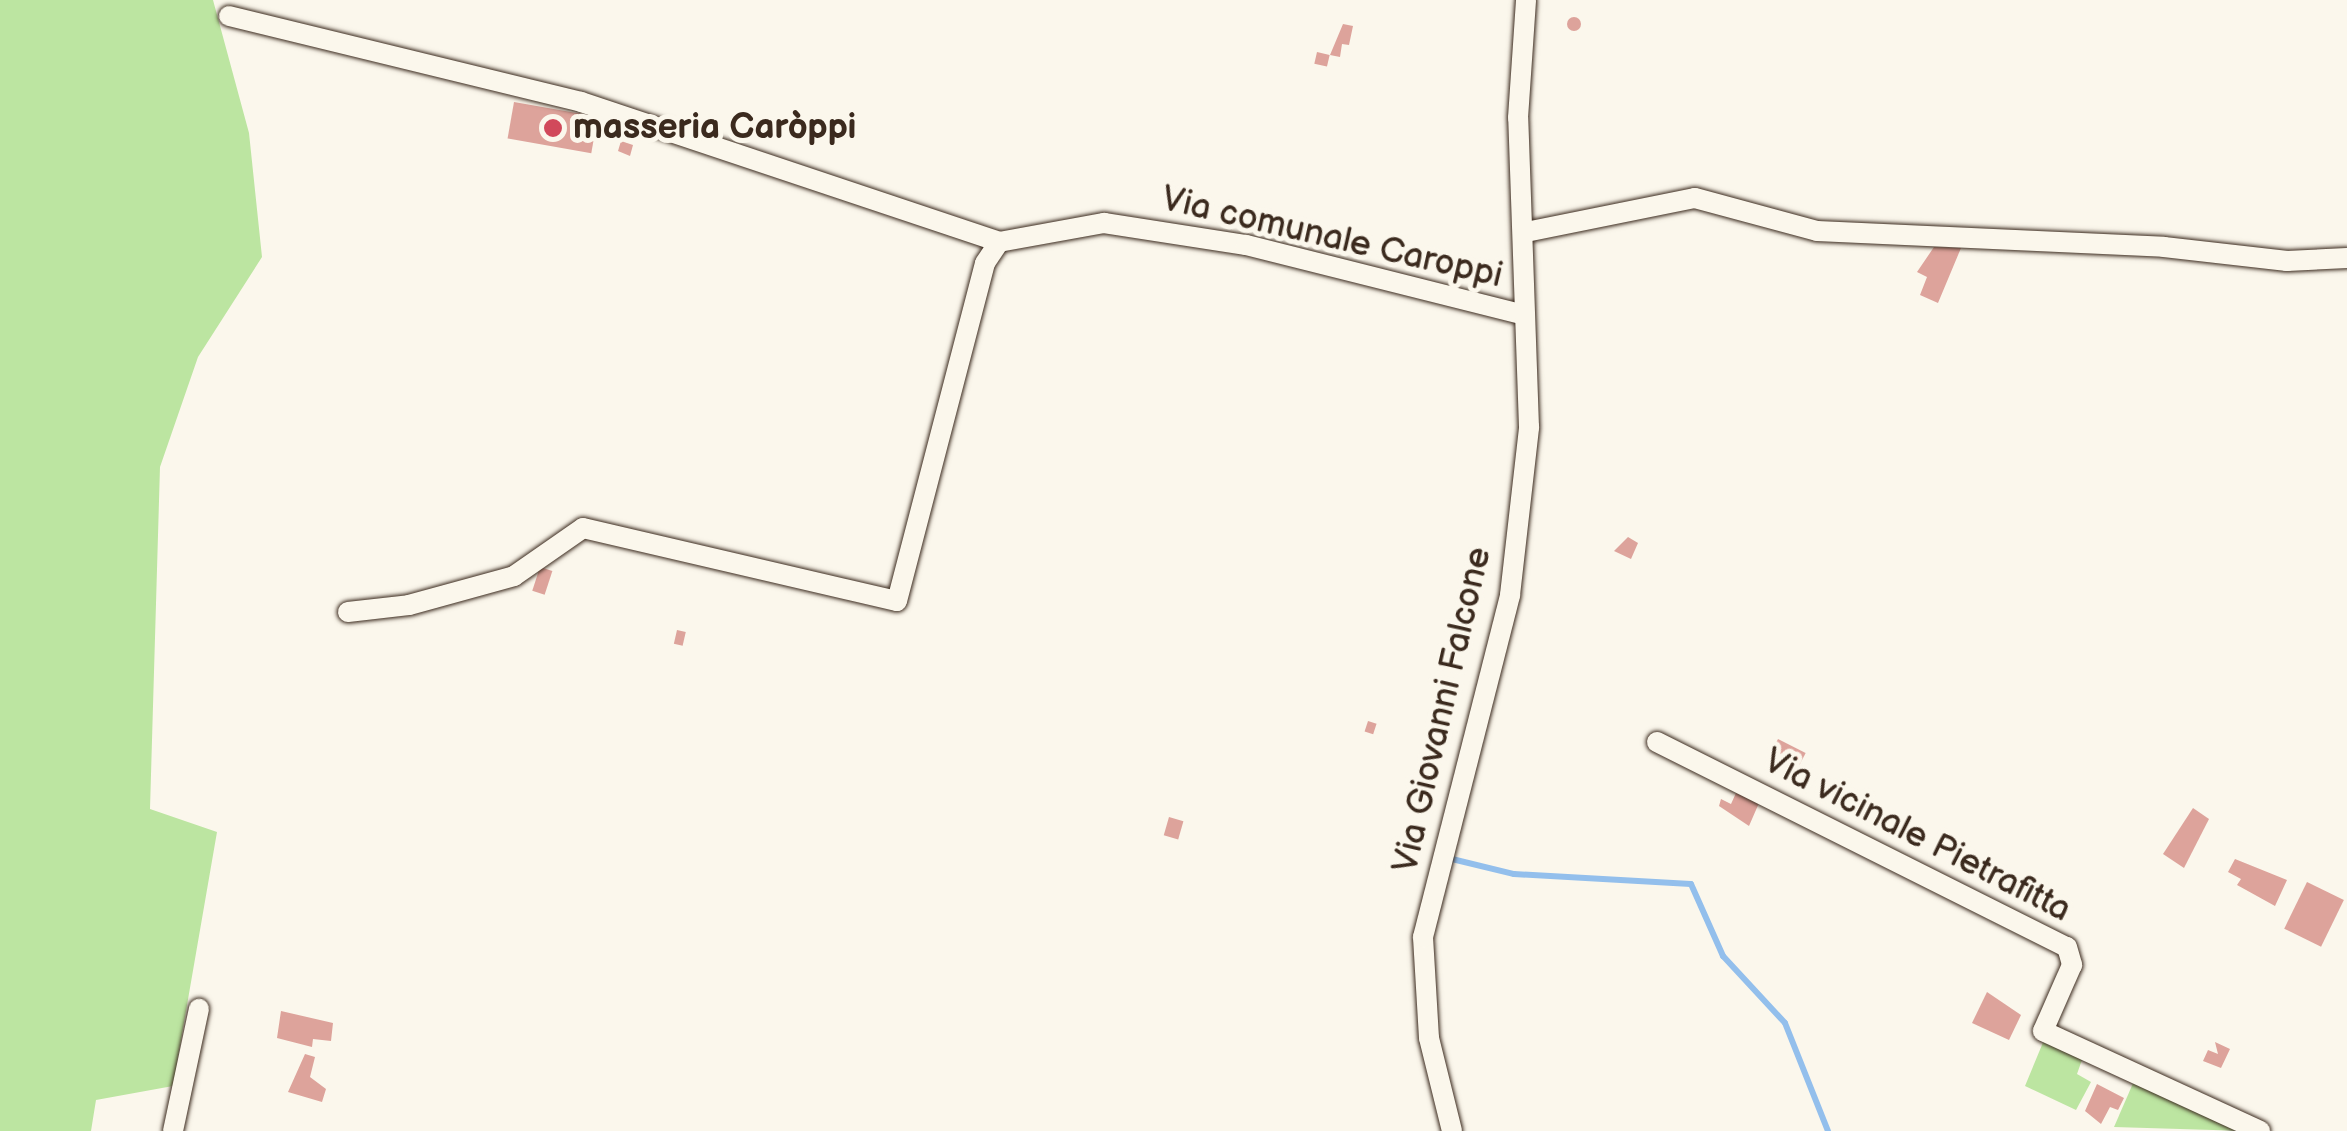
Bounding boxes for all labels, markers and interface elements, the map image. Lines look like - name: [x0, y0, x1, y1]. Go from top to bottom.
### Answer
- place label: masseria Caròppi: [573, 107, 856, 149]
- marker: masseria Caròppi: [542, 117, 564, 139]
- street label: Via comunale Caroppi: [1158, 178, 1506, 298]
- street label: Via Giovanni Falcone: [1385, 543, 1501, 877]
- street label: Via vicinale Pietrafitta: [1756, 740, 2078, 932]

